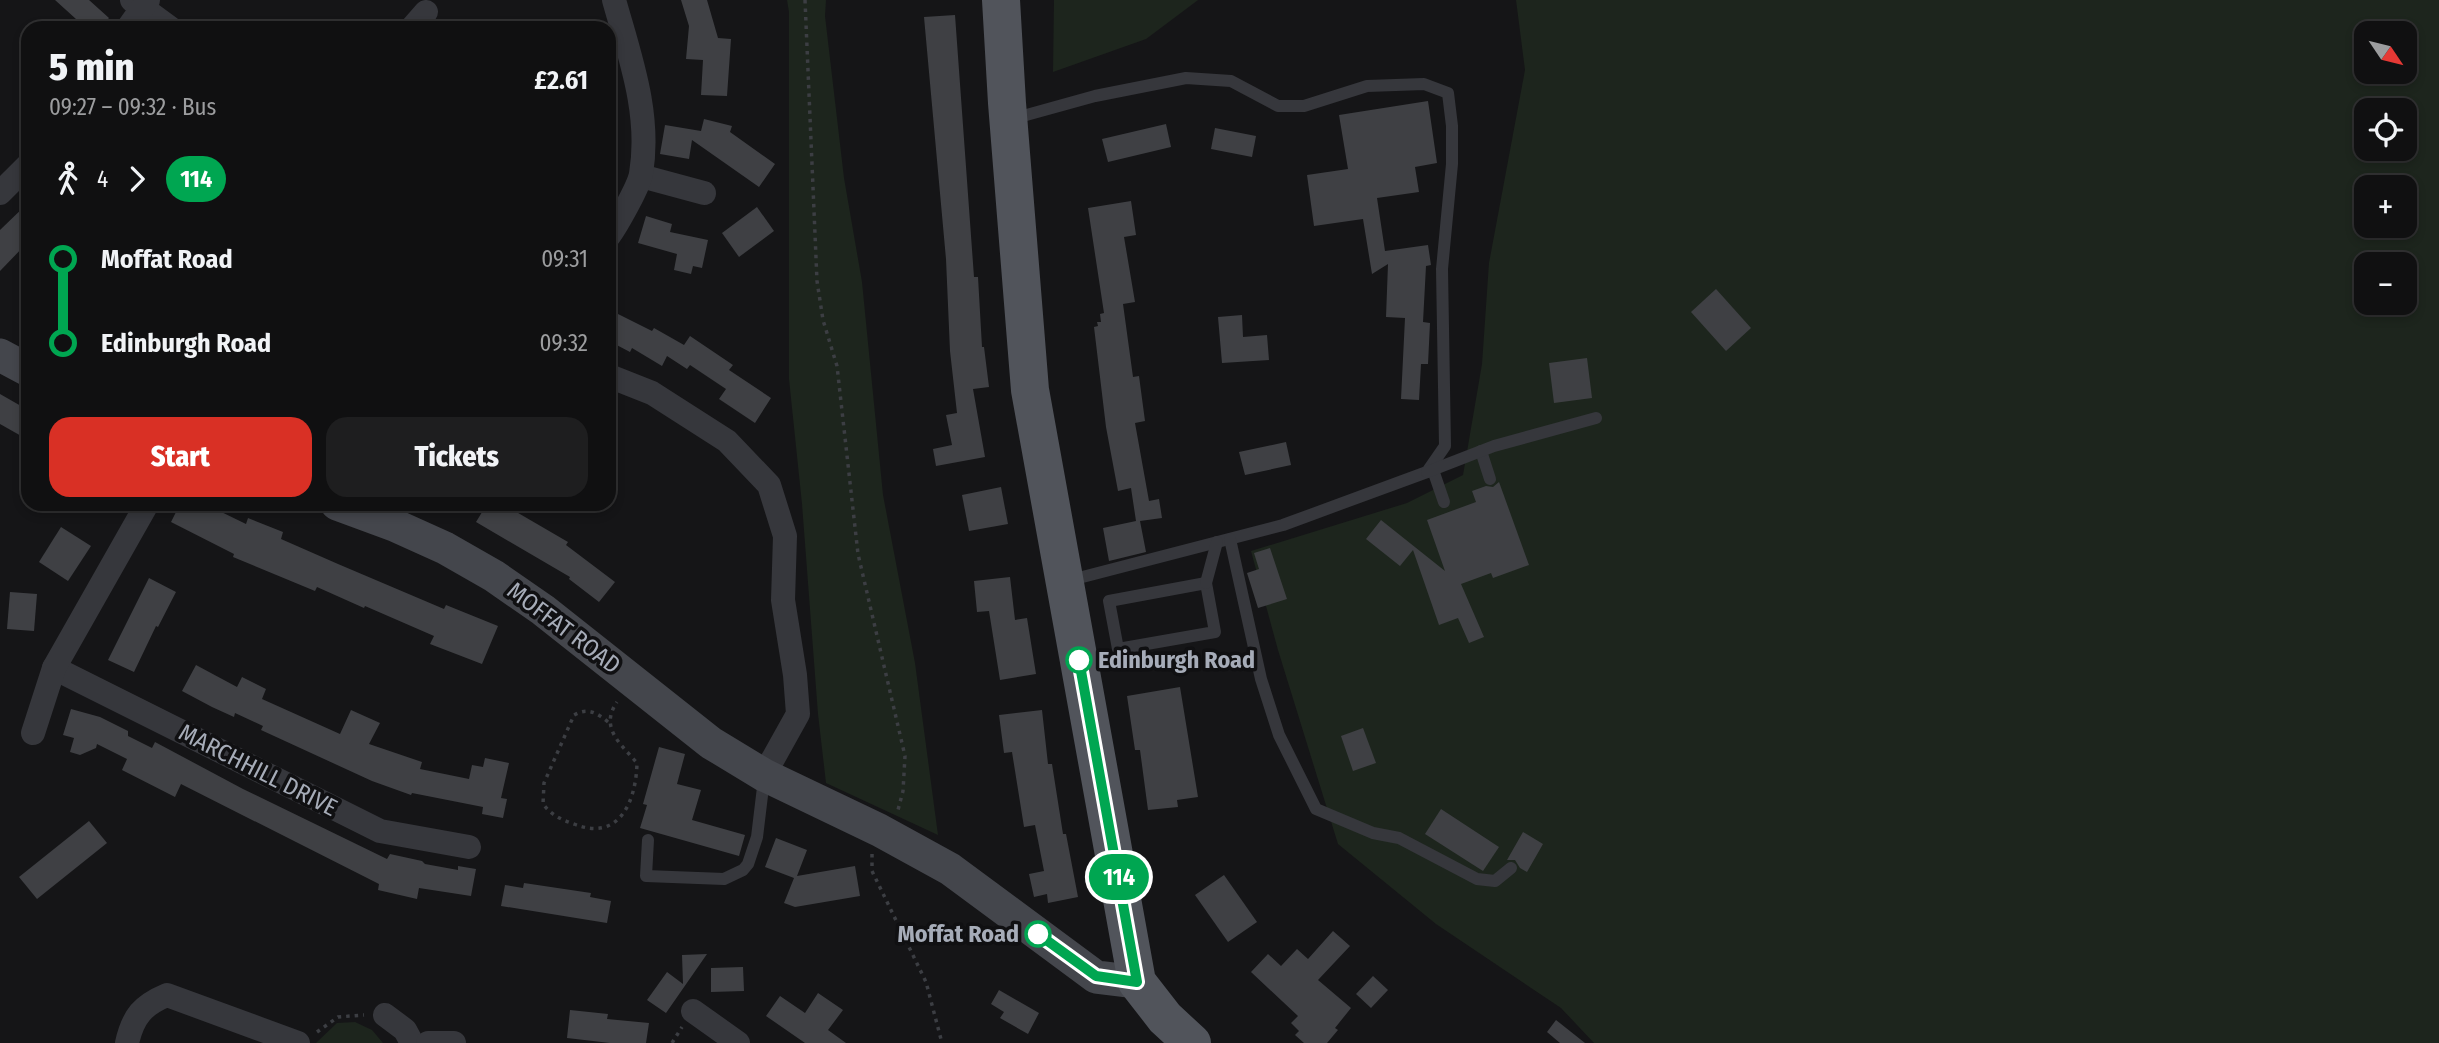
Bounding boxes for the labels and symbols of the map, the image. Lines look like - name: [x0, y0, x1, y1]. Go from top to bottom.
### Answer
- north arrow: [2354, 21, 2417, 84]
- street label: MOFFAT ROAD: [502, 576, 626, 680]
- place label: Edinburgh Road: [1098, 646, 1255, 674]
- marker: Edinburgh Road: [1066, 647, 1092, 673]
- street label: MARCHHILL DRIVE: [174, 718, 342, 822]
- line badge: 114: [1079, 854, 1159, 900]
- place label: Moffat Road: [898, 920, 1019, 948]
- marker: Moffat Road: [1025, 921, 1051, 947]

